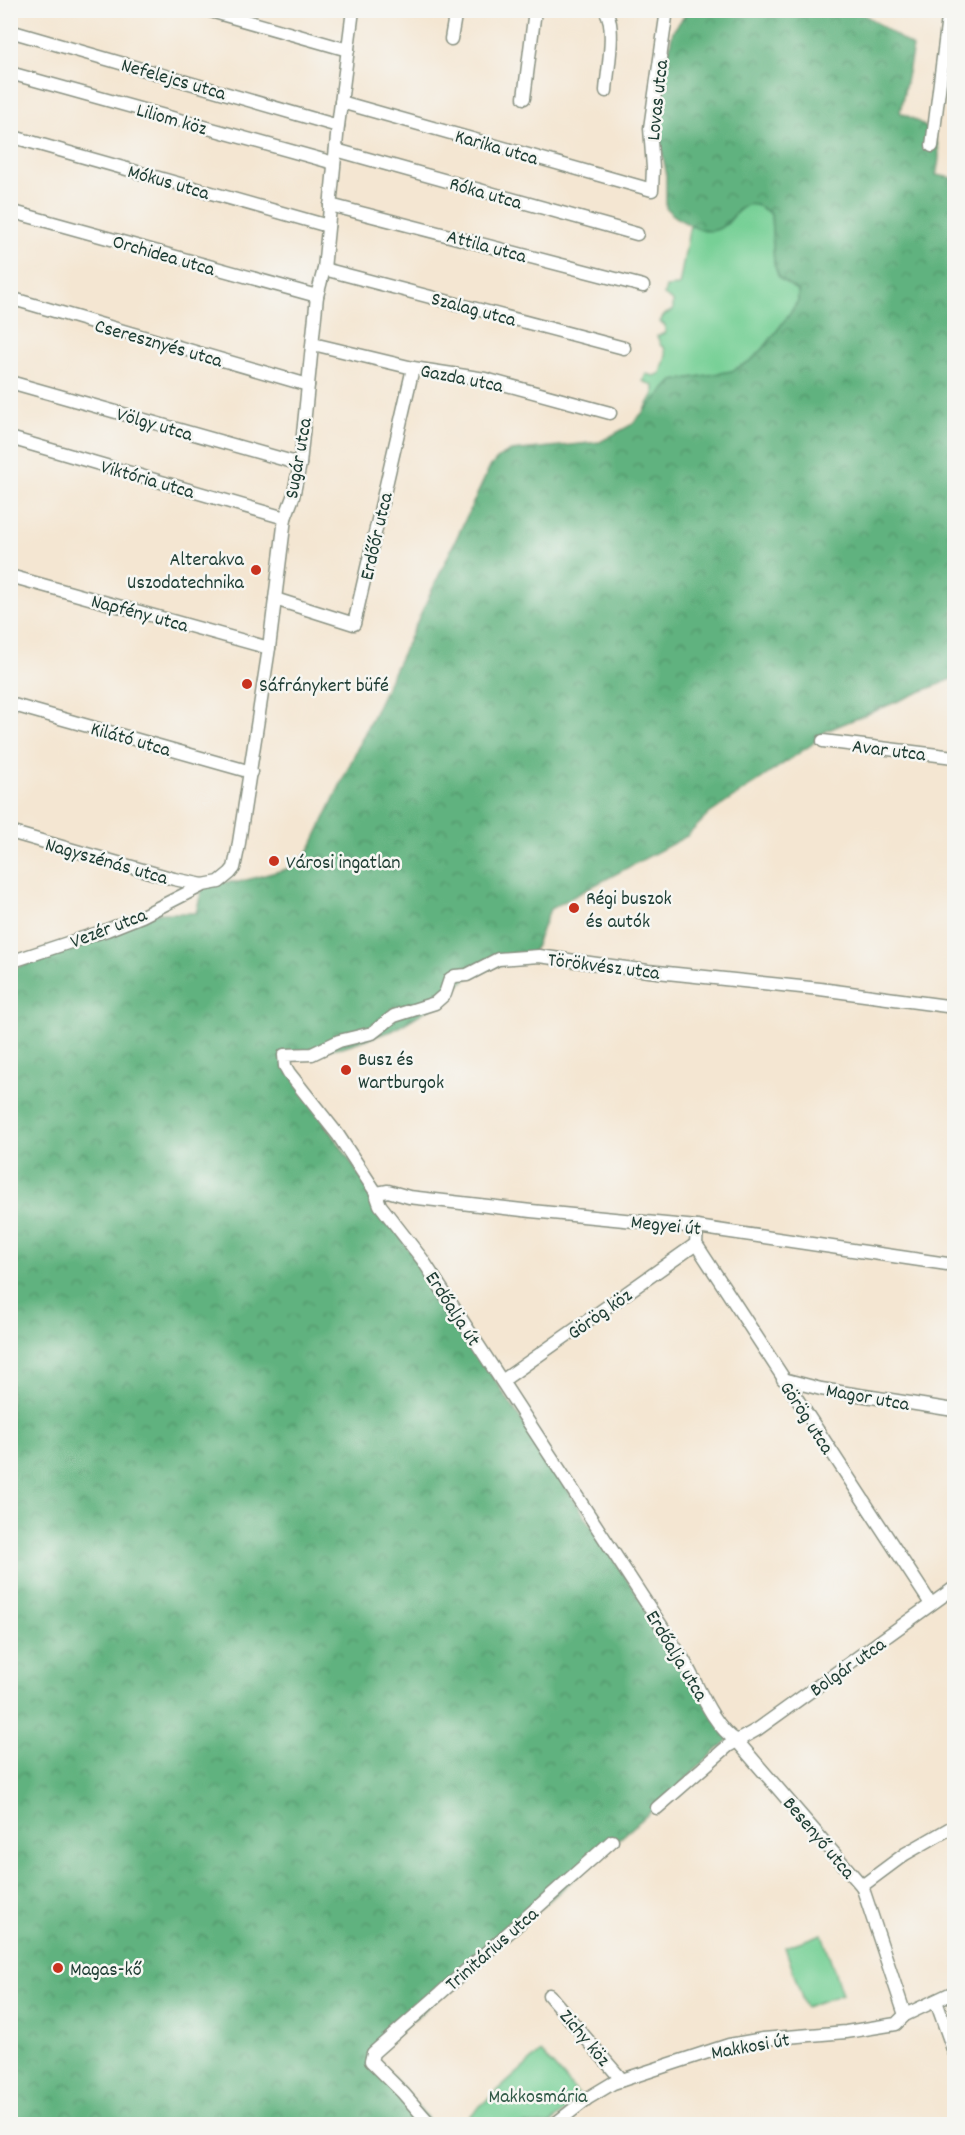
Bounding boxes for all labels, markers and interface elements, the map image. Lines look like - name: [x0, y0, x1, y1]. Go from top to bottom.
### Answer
- street label: Nefelejcs utca: [118, 53, 229, 109]
- street label: Lovas utca: [641, 58, 677, 142]
- street label: Liliom köz: [133, 97, 210, 144]
- street label: Karika utca: [451, 124, 542, 174]
- street label: Mókus utca: [124, 159, 213, 209]
- street label: Róka utca: [446, 171, 525, 219]
- street label: Attila utca: [443, 224, 530, 272]
- street label: Orchidea utca: [109, 229, 218, 285]
- street label: Szalag utca: [428, 286, 519, 336]
- street label: Cseresznyés utca: [91, 313, 226, 377]
- street label: Gazda utca: [418, 358, 506, 402]
- street label: Völgy utca: [113, 402, 196, 450]
- street label: Sugár utca: [279, 415, 321, 501]
- street label: Viktória utca: [97, 454, 198, 508]
- street label: Erdőőr utca: [354, 490, 402, 583]
- place label: Alterakva Uszodatechnika: [127, 547, 245, 598]
- marker: Alterakva Uszodatechnika: [249, 563, 263, 577]
- street label: Napfény utca: [88, 589, 191, 641]
- place label: Sáfránykert büfé: [259, 673, 389, 701]
- marker: Sáfránykert büfé: [240, 677, 254, 691]
- street label: Kilátó utca: [87, 716, 174, 766]
- street label: Avar utca: [850, 734, 928, 770]
- street label: Nagyszénás utca: [42, 832, 171, 894]
- place label: Városi ingatlan: [286, 850, 400, 878]
- marker: Városi ingatlan: [267, 854, 281, 868]
- place label: Régi buszok és autók: [586, 886, 672, 937]
- marker: Régi buszok és autók: [567, 901, 581, 915]
- street label: Vezér utca: [67, 902, 152, 957]
- street label: Törökvész utca: [546, 947, 662, 989]
- place label: Busz és Wartburgok: [358, 1047, 444, 1098]
- marker: Busz és Wartburgok: [339, 1063, 353, 1077]
- street label: Megyei út: [629, 1209, 702, 1245]
- street label: Erdőalja út: [417, 1267, 486, 1353]
- street label: Görög köz: [563, 1283, 639, 1348]
- street label: Görög utca: [771, 1377, 840, 1461]
- street label: Magor utca: [824, 1378, 912, 1420]
- street label: Erdőalja utca: [637, 1606, 714, 1708]
- street label: Bolgár utca: [805, 1632, 893, 1705]
- street label: Besenyő utca: [775, 1792, 861, 1887]
- street label: Trinitárius utca: [440, 1901, 546, 1999]
- place label: Magas-kő: [70, 1957, 142, 1985]
- marker: Magas-kő: [51, 1961, 65, 1975]
- street label: Zichy köz: [551, 2004, 616, 2074]
- street label: Makkosi út: [709, 2027, 792, 2069]
- park label: Makkosmária: [489, 2084, 588, 2112]

